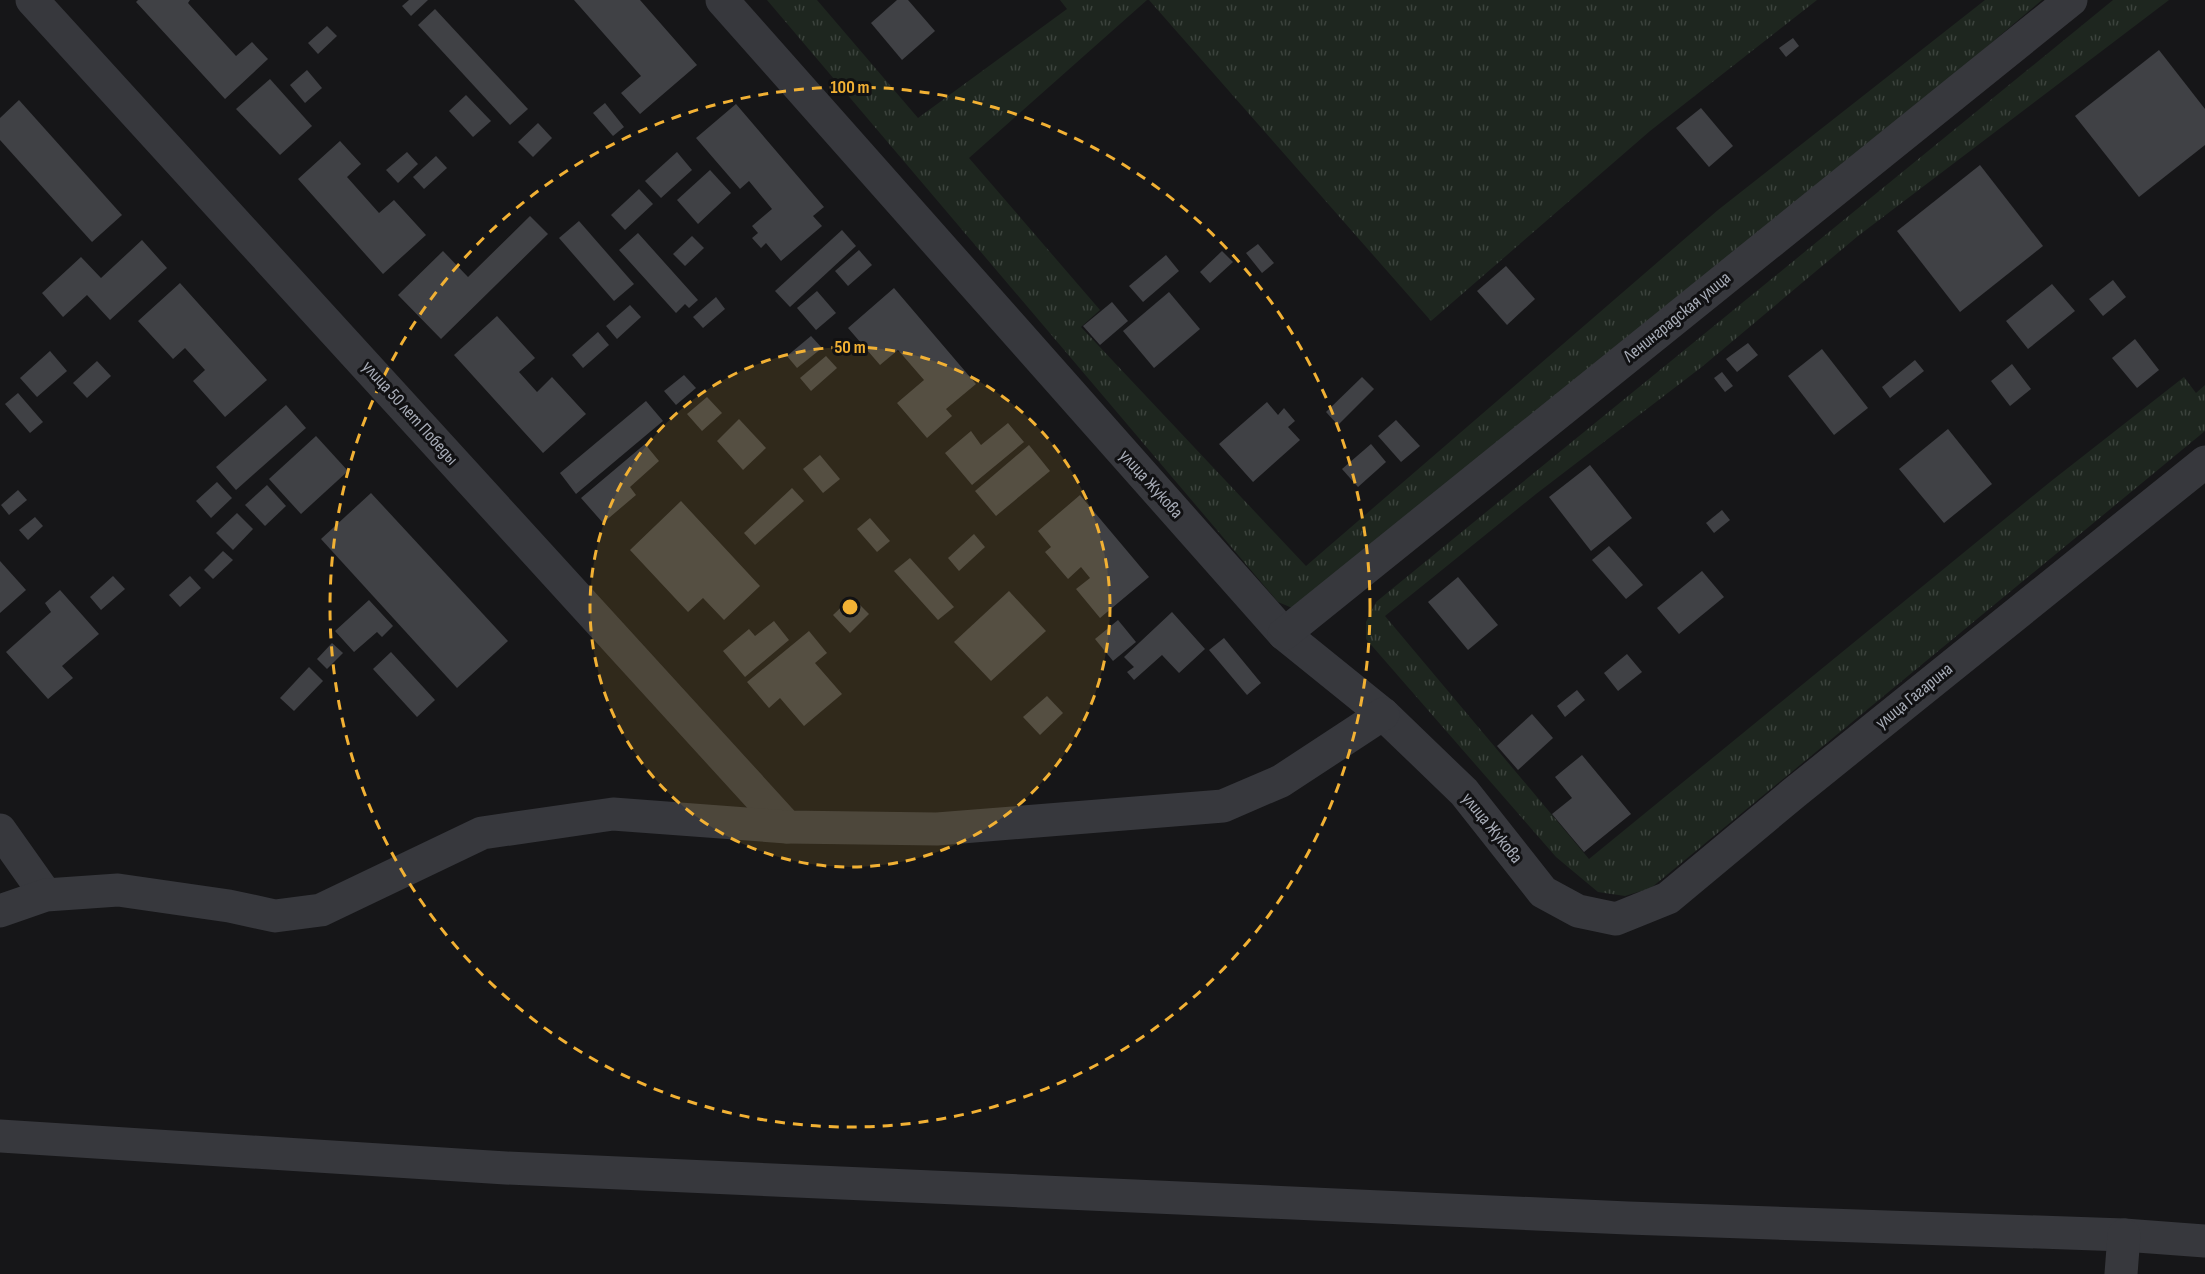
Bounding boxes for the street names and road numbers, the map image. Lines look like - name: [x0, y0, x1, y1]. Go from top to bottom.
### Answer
- street label: Ленинградская улица: [1618, 267, 1735, 367]
- street label: улица 50 лет Победы: [358, 357, 462, 469]
- street label: улица Жукова: [1115, 445, 1187, 523]
- street label: улица Гагарина: [1871, 658, 1957, 734]
- street label: улица Жукова: [1457, 788, 1527, 868]

